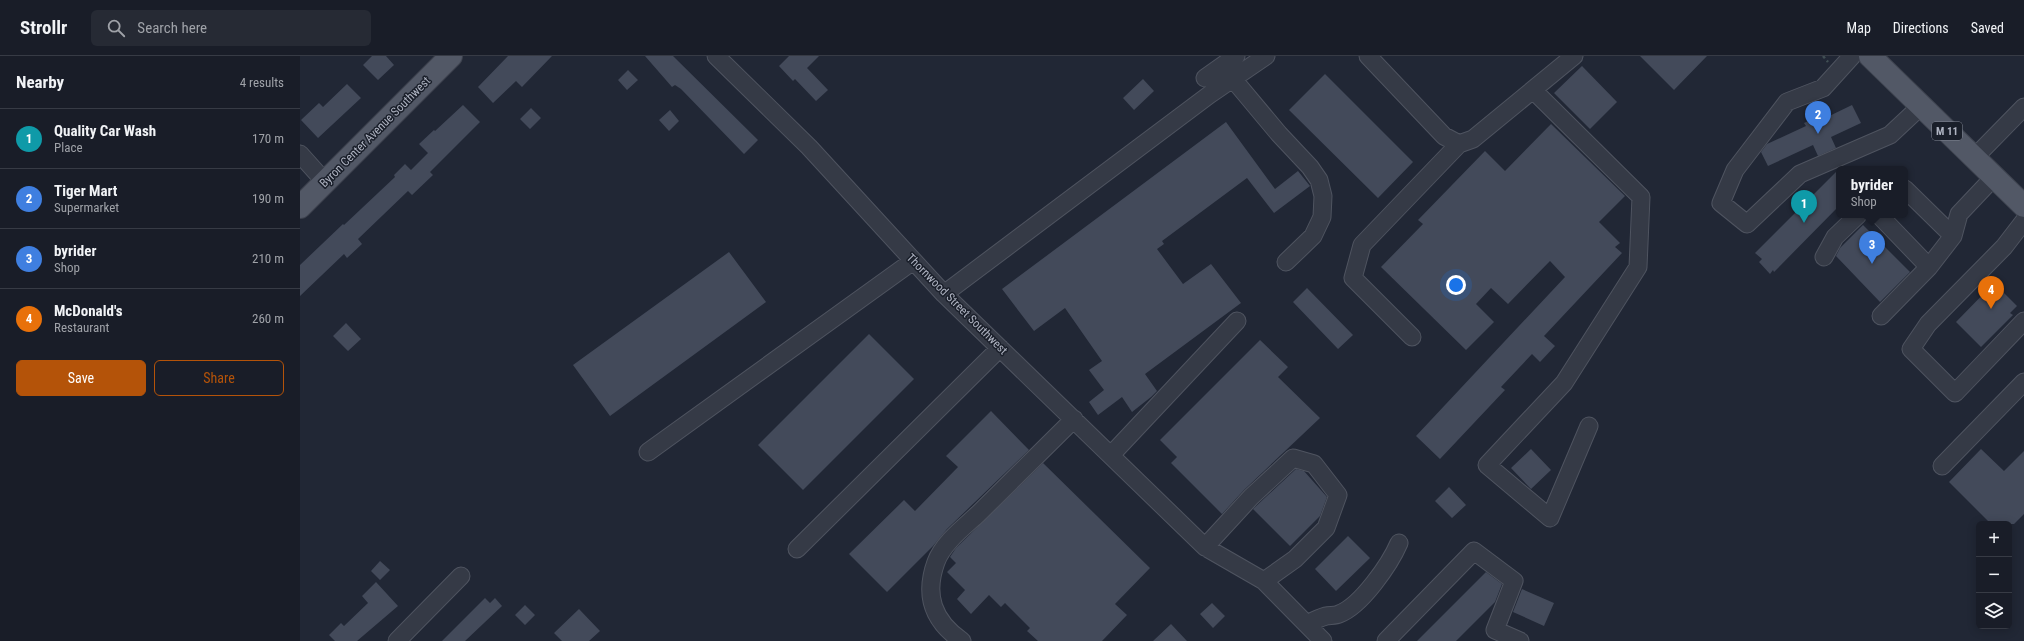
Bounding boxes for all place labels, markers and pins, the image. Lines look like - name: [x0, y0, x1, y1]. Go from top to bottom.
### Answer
- pin: 2: [1805, 101, 1831, 134]
- pin: 1: [1791, 190, 1817, 223]
- pin: 3: [1859, 231, 1885, 264]
- pin: 4: [1978, 276, 2004, 309]

